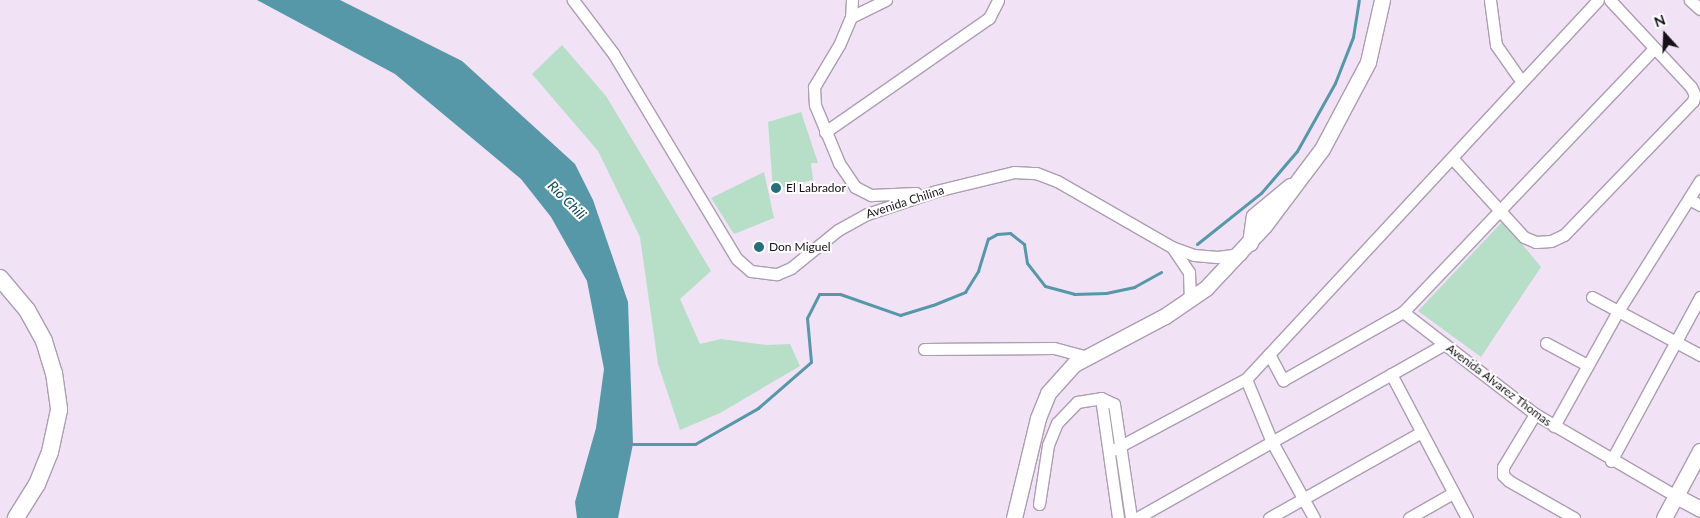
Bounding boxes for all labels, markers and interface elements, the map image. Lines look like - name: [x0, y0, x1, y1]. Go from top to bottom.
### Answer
- north arrow: [1640, 10, 1690, 60]
- text: N: [1652, 11, 1668, 30]
- water label: Río Chili: [544, 177, 590, 223]
- place label: El Labrador: [786, 181, 846, 195]
- marker: El Labrador: [770, 182, 782, 194]
- street label: Avenida Chilina: [864, 183, 946, 221]
- place label: Don Miguel: [769, 240, 831, 254]
- marker: Don Miguel: [753, 241, 765, 253]
- street label: Avenida Alvarez Thomas: [1443, 341, 1555, 429]

